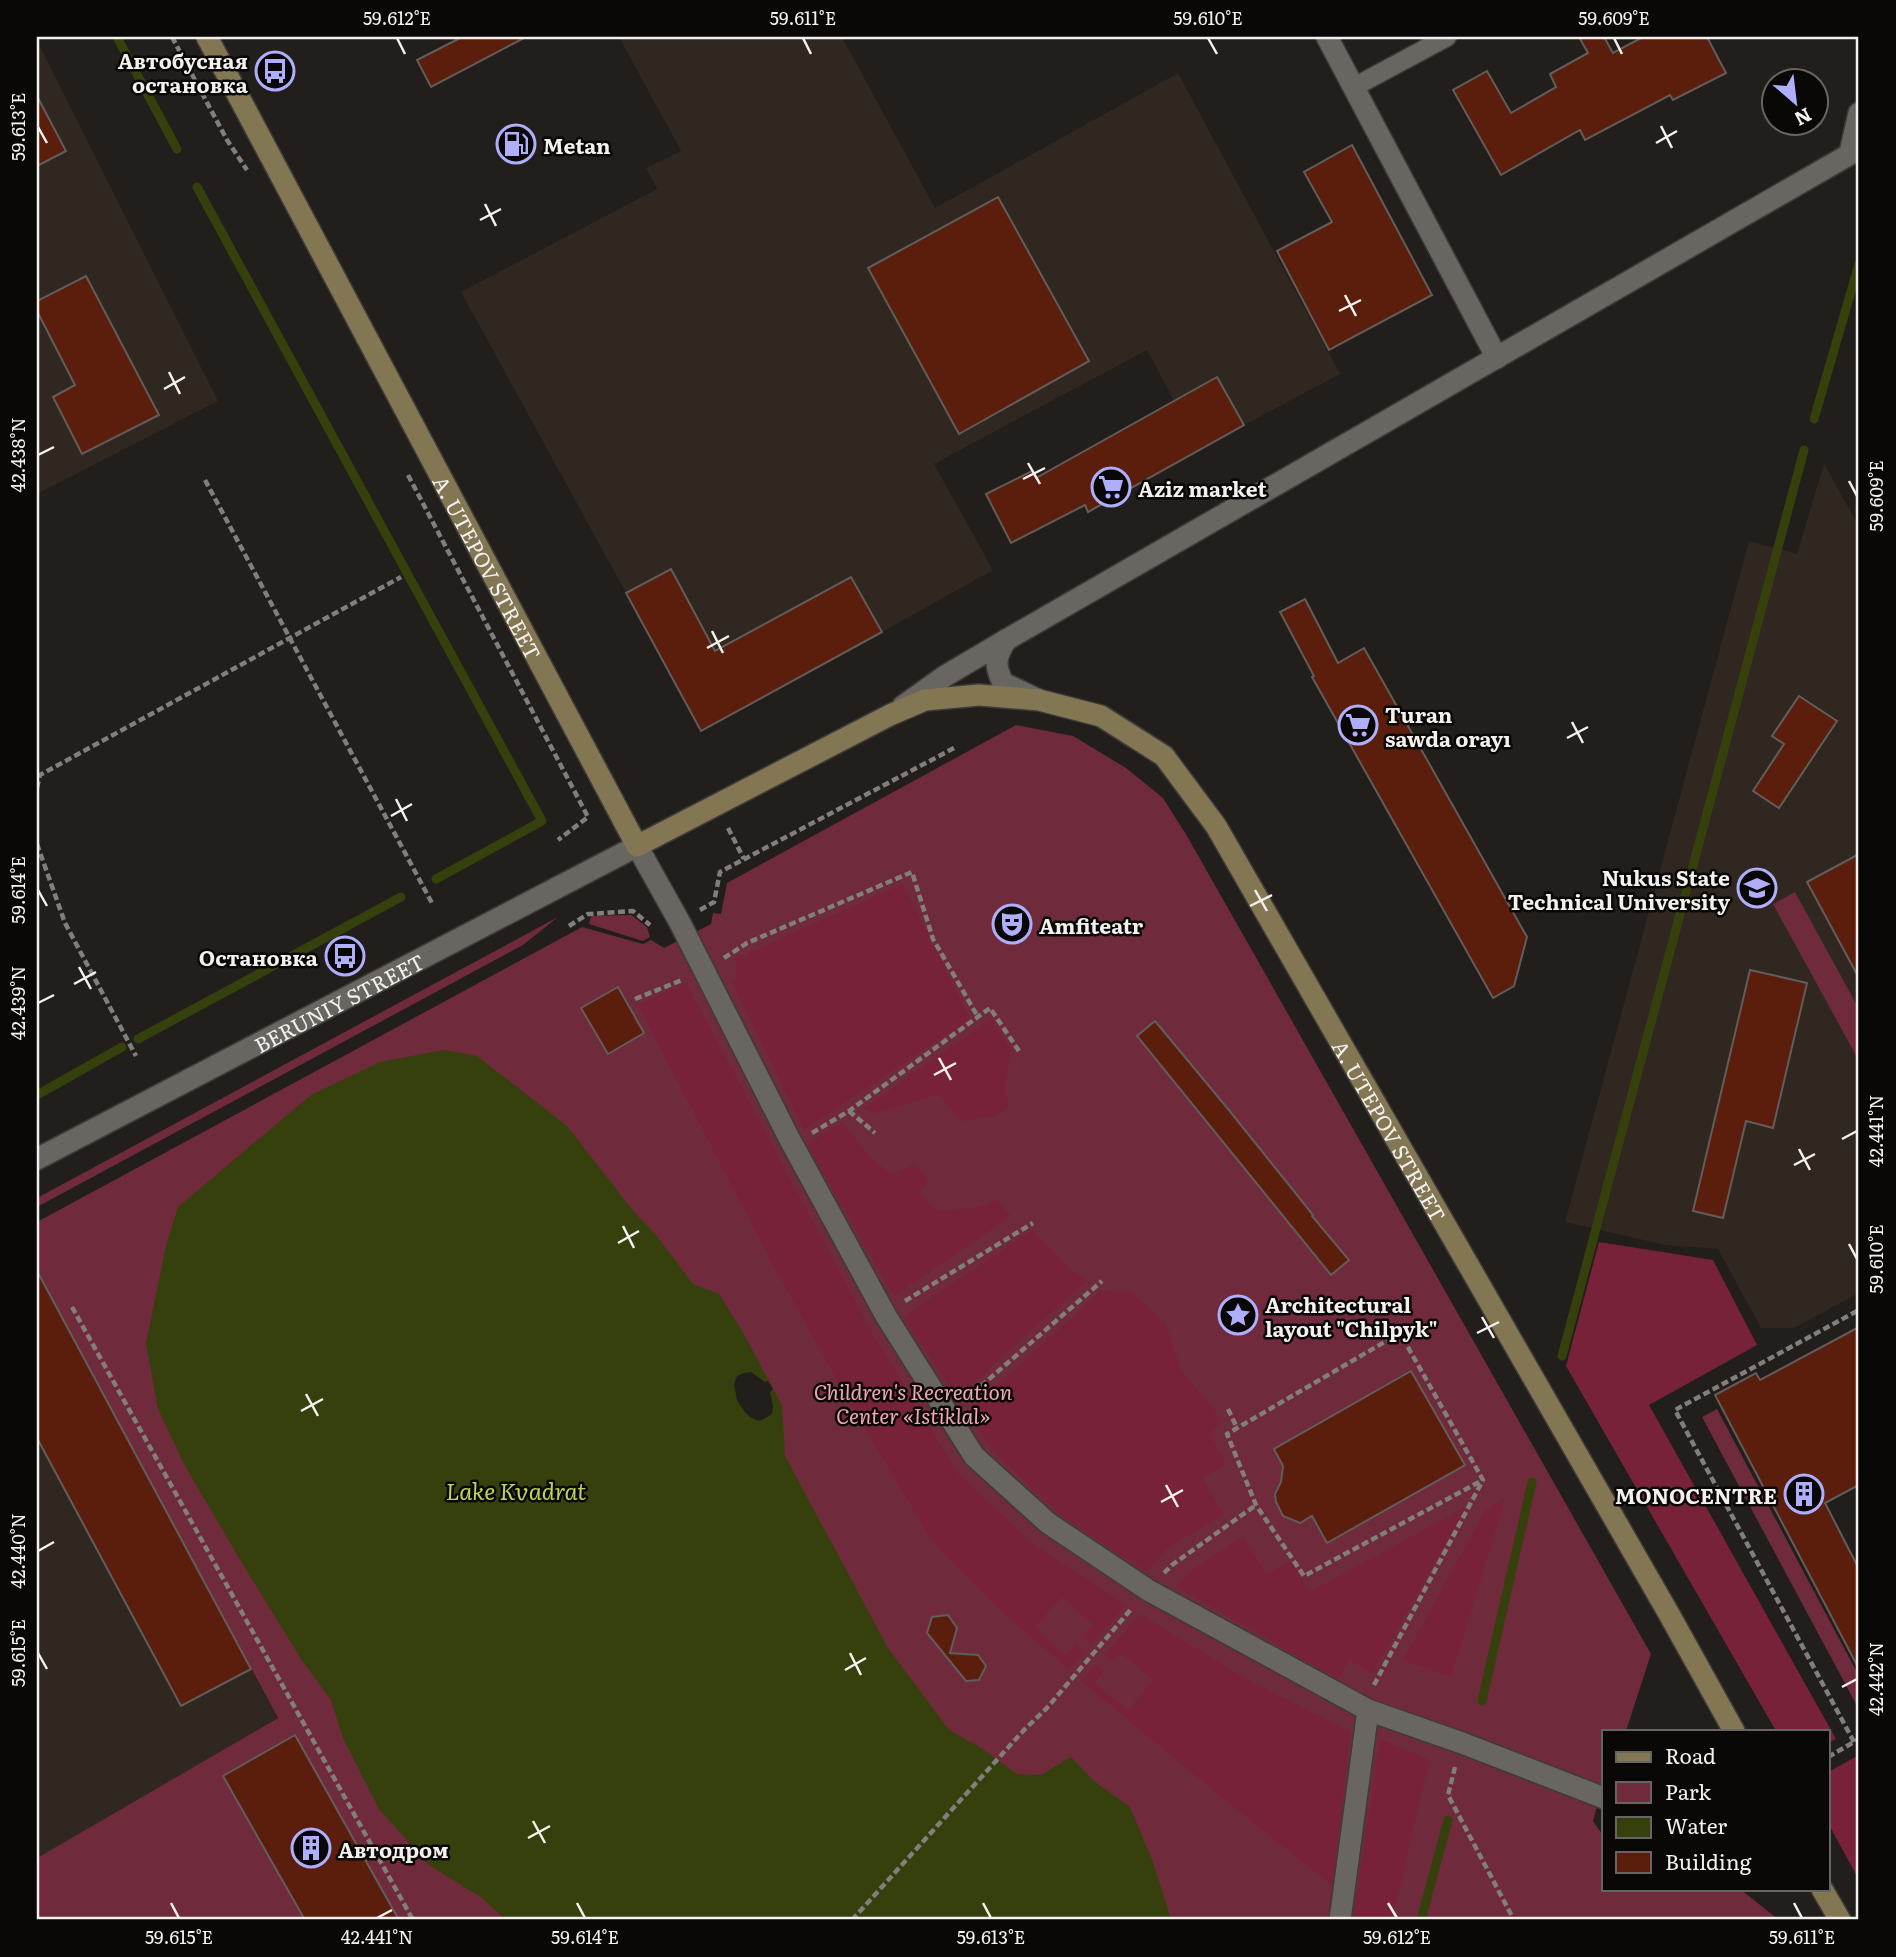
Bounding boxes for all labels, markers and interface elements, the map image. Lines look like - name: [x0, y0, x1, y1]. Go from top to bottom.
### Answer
- text: 59.612°E: [363, 4, 431, 31]
- text: 59.611°E: [770, 4, 836, 31]
- text: 59.610°E: [1173, 4, 1243, 31]
- text: 59.609°E: [1578, 4, 1650, 31]
- place label: Автобусная остановка: [118, 44, 249, 99]
- bus stop icon: Автобусная остановка: [254, 50, 296, 92]
- north arrow: [1759, 66, 1829, 136]
- text: 59.613°E: [4, 93, 31, 161]
- text: N: [1790, 102, 1817, 134]
- fuel station icon: Metan: [495, 123, 537, 165]
- place label: Metan: [543, 129, 611, 160]
- text: 42.438°N: [4, 418, 31, 492]
- text: 59.609°E: [1862, 460, 1889, 532]
- supermarket icon: Aziz market: [1090, 466, 1132, 508]
- street label: A. UTEPOV STREET: [427, 469, 550, 665]
- place label: Aziz market: [1138, 472, 1267, 503]
- place label: Turan sawda orayı: [1385, 698, 1511, 753]
- supermarket icon: Turan sawda orayı: [1337, 704, 1379, 746]
- text: 59.614°E: [4, 856, 31, 924]
- place label: Nukus State Technical University: [1508, 861, 1730, 916]
- school or university icon: Nukus State Technical University: [1736, 867, 1778, 909]
- theatre icon: Amfiteatr: [991, 903, 1033, 945]
- place label: Amfiteatr: [1039, 909, 1144, 940]
- bus stop icon: Остановка: [324, 935, 366, 977]
- place label: Остановка: [199, 941, 319, 972]
- street label: BERUNIY STREET: [248, 944, 429, 1059]
- text: 42.439°N: [4, 966, 31, 1040]
- street label: A. UTEPOV STREET: [1326, 1033, 1455, 1226]
- text: 42.441°N: [1862, 1095, 1889, 1167]
- text: 59.610°E: [1862, 1224, 1889, 1294]
- place label: Architectural layout "Chilpyk": [1265, 1288, 1438, 1343]
- place icon: Architectural layout "Chilpyk": [1217, 1294, 1259, 1336]
- park label: Children's Recreation Center «Istiklal»: [814, 1375, 1013, 1430]
- water label: Lake Kvadrat: [446, 1473, 586, 1507]
- building icon: MONOCENTRE: [1783, 1473, 1825, 1515]
- place label: MONOCENTRE: [1615, 1479, 1777, 1510]
- text: 42.440°N: [4, 1513, 31, 1589]
- text: 59.615°E: [4, 1619, 31, 1687]
- text: 42.442°N: [1862, 1642, 1889, 1716]
- legend: [1602, 1730, 1829, 1890]
- text: Road: [1665, 1739, 1716, 1770]
- text: Park: [1665, 1775, 1711, 1806]
- text: Water: [1665, 1809, 1727, 1840]
- building icon: Автодром: [290, 1827, 332, 1869]
- place label: Автодром: [338, 1833, 449, 1864]
- text: Building: [1665, 1845, 1752, 1876]
- text: 59.615°E: [145, 1923, 213, 1950]
- text: 42.441°N: [341, 1923, 413, 1950]
- text: 59.614°E: [551, 1923, 619, 1950]
- text: 59.613°E: [957, 1923, 1025, 1950]
- text: 59.612°E: [1363, 1923, 1431, 1950]
- text: 59.611°E: [1769, 1923, 1835, 1950]

